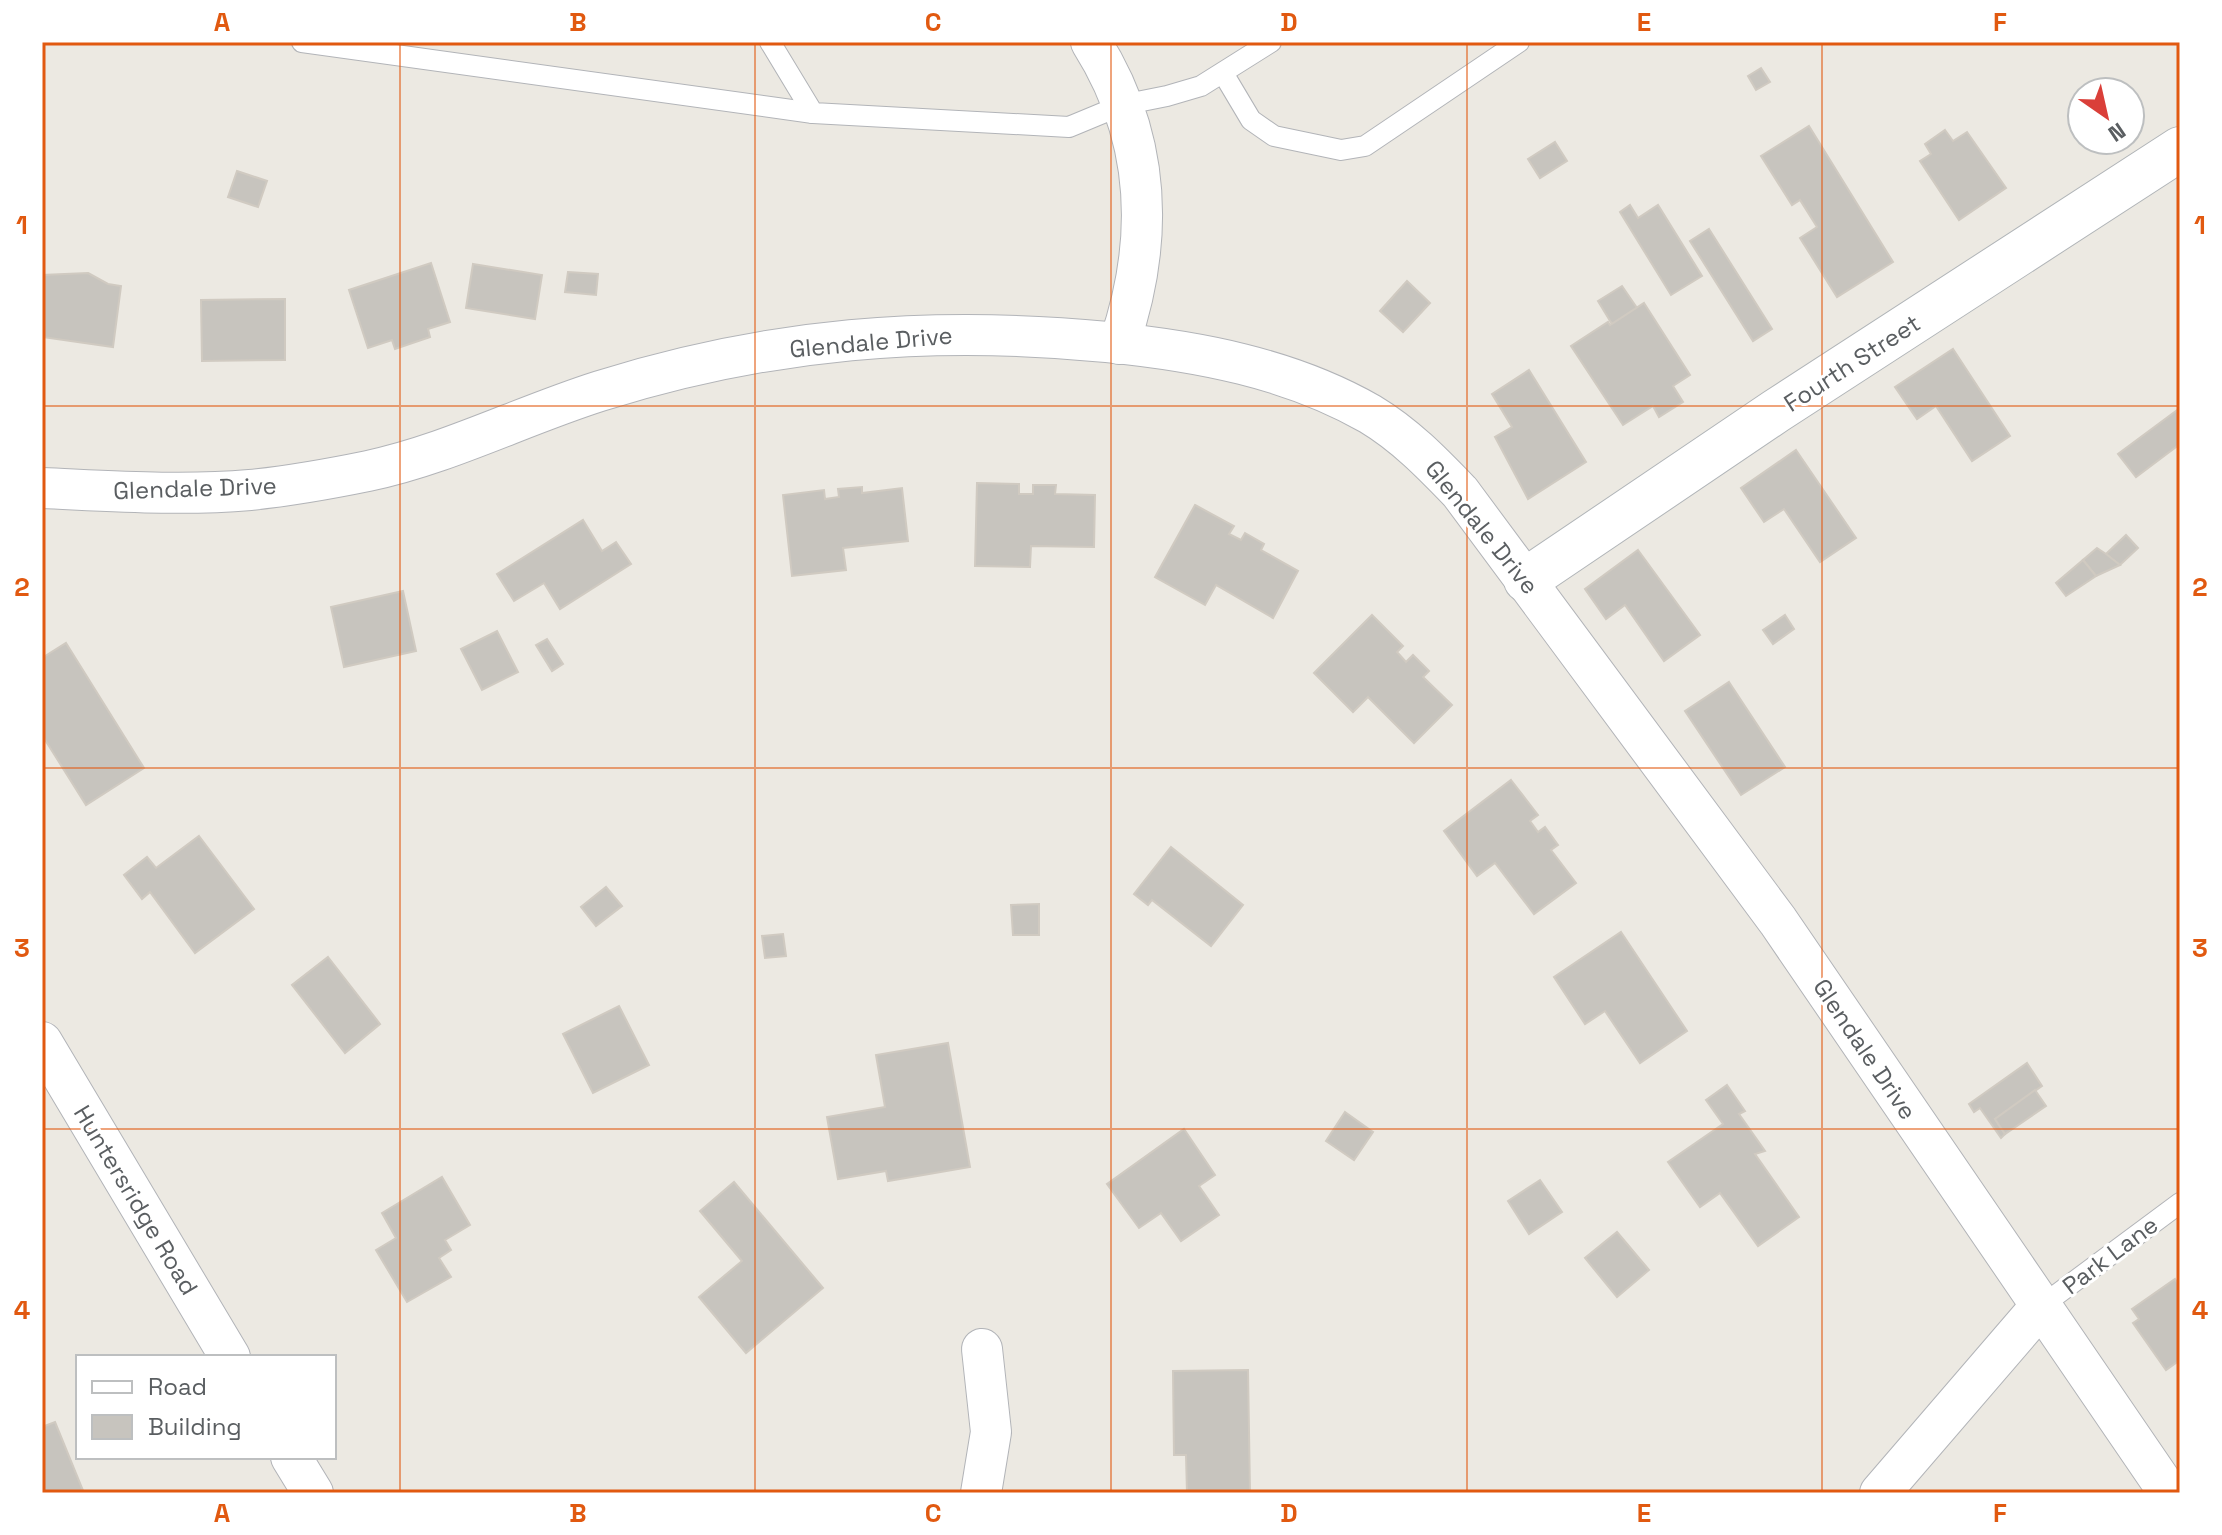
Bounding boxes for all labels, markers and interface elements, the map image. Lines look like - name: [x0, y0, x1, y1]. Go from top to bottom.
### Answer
- text: A: [214, 5, 231, 39]
- text: B: [569, 5, 587, 39]
- text: C: [925, 5, 941, 39]
- text: D: [1280, 5, 1298, 39]
- text: E: [1637, 5, 1651, 39]
- text: F: [1993, 5, 2007, 39]
- north arrow: [2066, 76, 2146, 156]
- text: N: [2103, 117, 2131, 148]
- text: 1: [16, 208, 28, 242]
- text: 1: [2194, 208, 2206, 242]
- street label: Fourth Street: [1778, 307, 1926, 419]
- street label: Glendale Drive: [788, 319, 954, 365]
- street label: Glendale Drive: [1418, 454, 1546, 600]
- street label: Glendale Drive: [113, 470, 277, 506]
- text: 2: [14, 570, 30, 604]
- text: 2: [2192, 570, 2208, 604]
- text: 3: [14, 931, 30, 965]
- text: 3: [2192, 931, 2208, 965]
- street label: Glendale Drive: [1806, 972, 1924, 1126]
- street label: Huntersridge Road: [67, 1099, 205, 1301]
- street label: Park Lane: [2056, 1209, 2164, 1301]
- text: 4: [14, 1293, 30, 1327]
- text: 4: [2192, 1293, 2208, 1327]
- legend: [76, 1355, 336, 1459]
- text: Road: [148, 1371, 207, 1402]
- text: Building: [148, 1411, 242, 1442]
- text: A: [214, 1496, 231, 1530]
- text: B: [569, 1496, 587, 1530]
- text: C: [925, 1496, 941, 1530]
- text: D: [1280, 1496, 1298, 1530]
- text: E: [1637, 1496, 1651, 1530]
- text: F: [1993, 1496, 2007, 1530]

